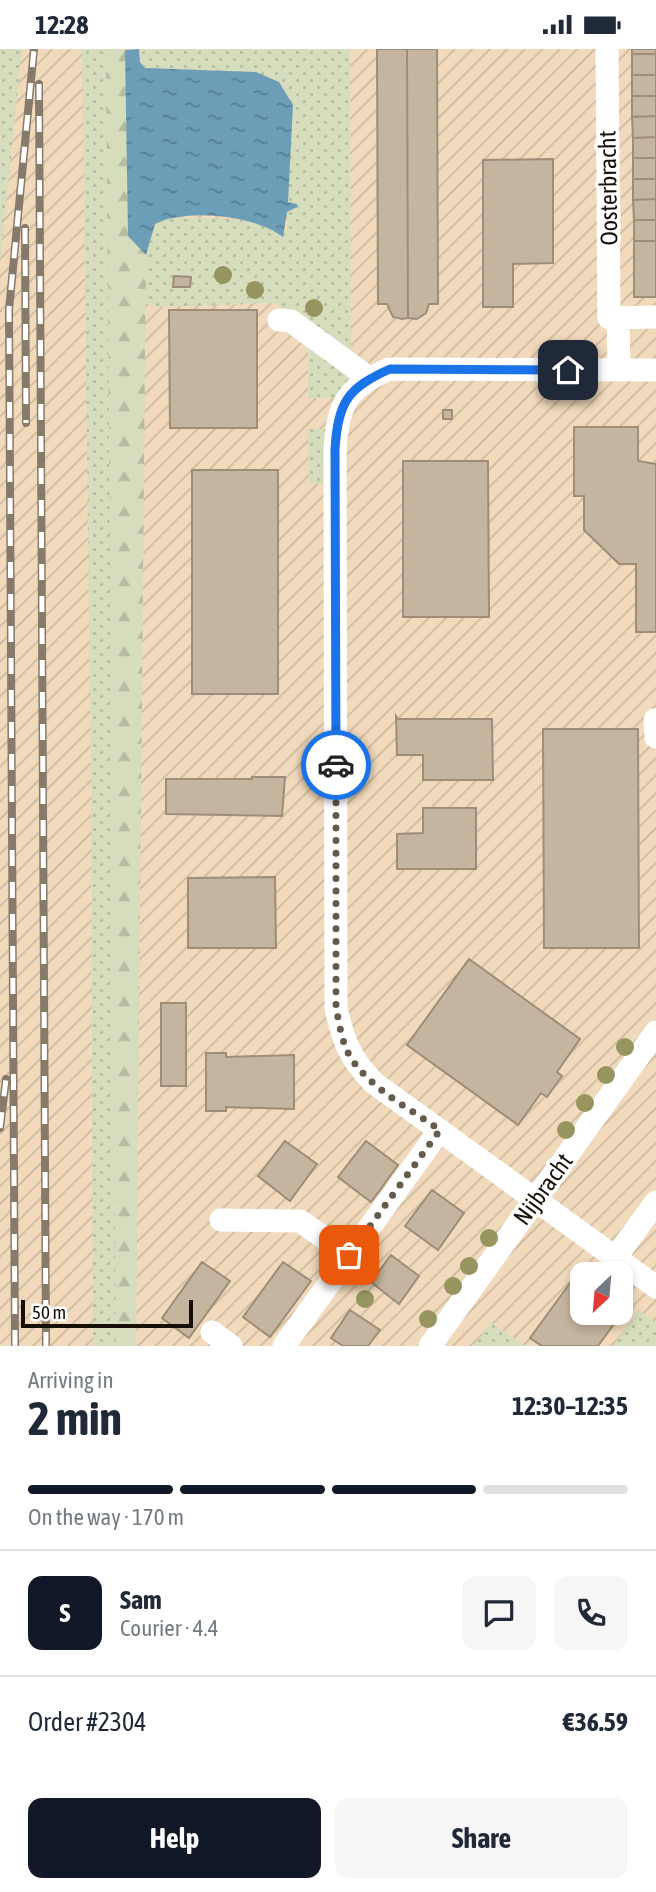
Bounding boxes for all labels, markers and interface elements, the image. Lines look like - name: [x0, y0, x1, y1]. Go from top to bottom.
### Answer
- text: 12:28: [35, 10, 89, 40]
- street label: Oosterbracht: [593, 130, 623, 246]
- pin: [538, 340, 598, 400]
- icon: home: [549, 351, 587, 389]
- courier: [301, 730, 371, 800]
- icon: car: [317, 746, 355, 784]
- street label: Nijbracht: [508, 1148, 578, 1230]
- pin: [319, 1225, 379, 1285]
- icon: bag: [330, 1236, 368, 1274]
- north arrow: [570, 1262, 634, 1325]
- map controls: [570, 1262, 633, 1325]
- scale bar: [21, 1297, 192, 1329]
- text: 50 m: [32, 1301, 66, 1323]
- text: Arriving in: [28, 1367, 114, 1393]
- text: 12:30–12:35: [512, 1391, 628, 1421]
- text: 2 min: [28, 1392, 122, 1445]
- text: On the way · 170 m: [28, 1504, 184, 1530]
- button: chat: [462, 1576, 536, 1650]
- button: phone: [554, 1576, 628, 1650]
- text: Sam: [120, 1585, 162, 1615]
- text: S: [60, 1598, 70, 1628]
- text: Courier · 4.4: [120, 1615, 219, 1641]
- text: Order #2304: [28, 1707, 147, 1737]
- text: €36.59: [563, 1707, 628, 1737]
- button: Help: [28, 1798, 321, 1878]
- button: Share: [335, 1798, 628, 1878]

